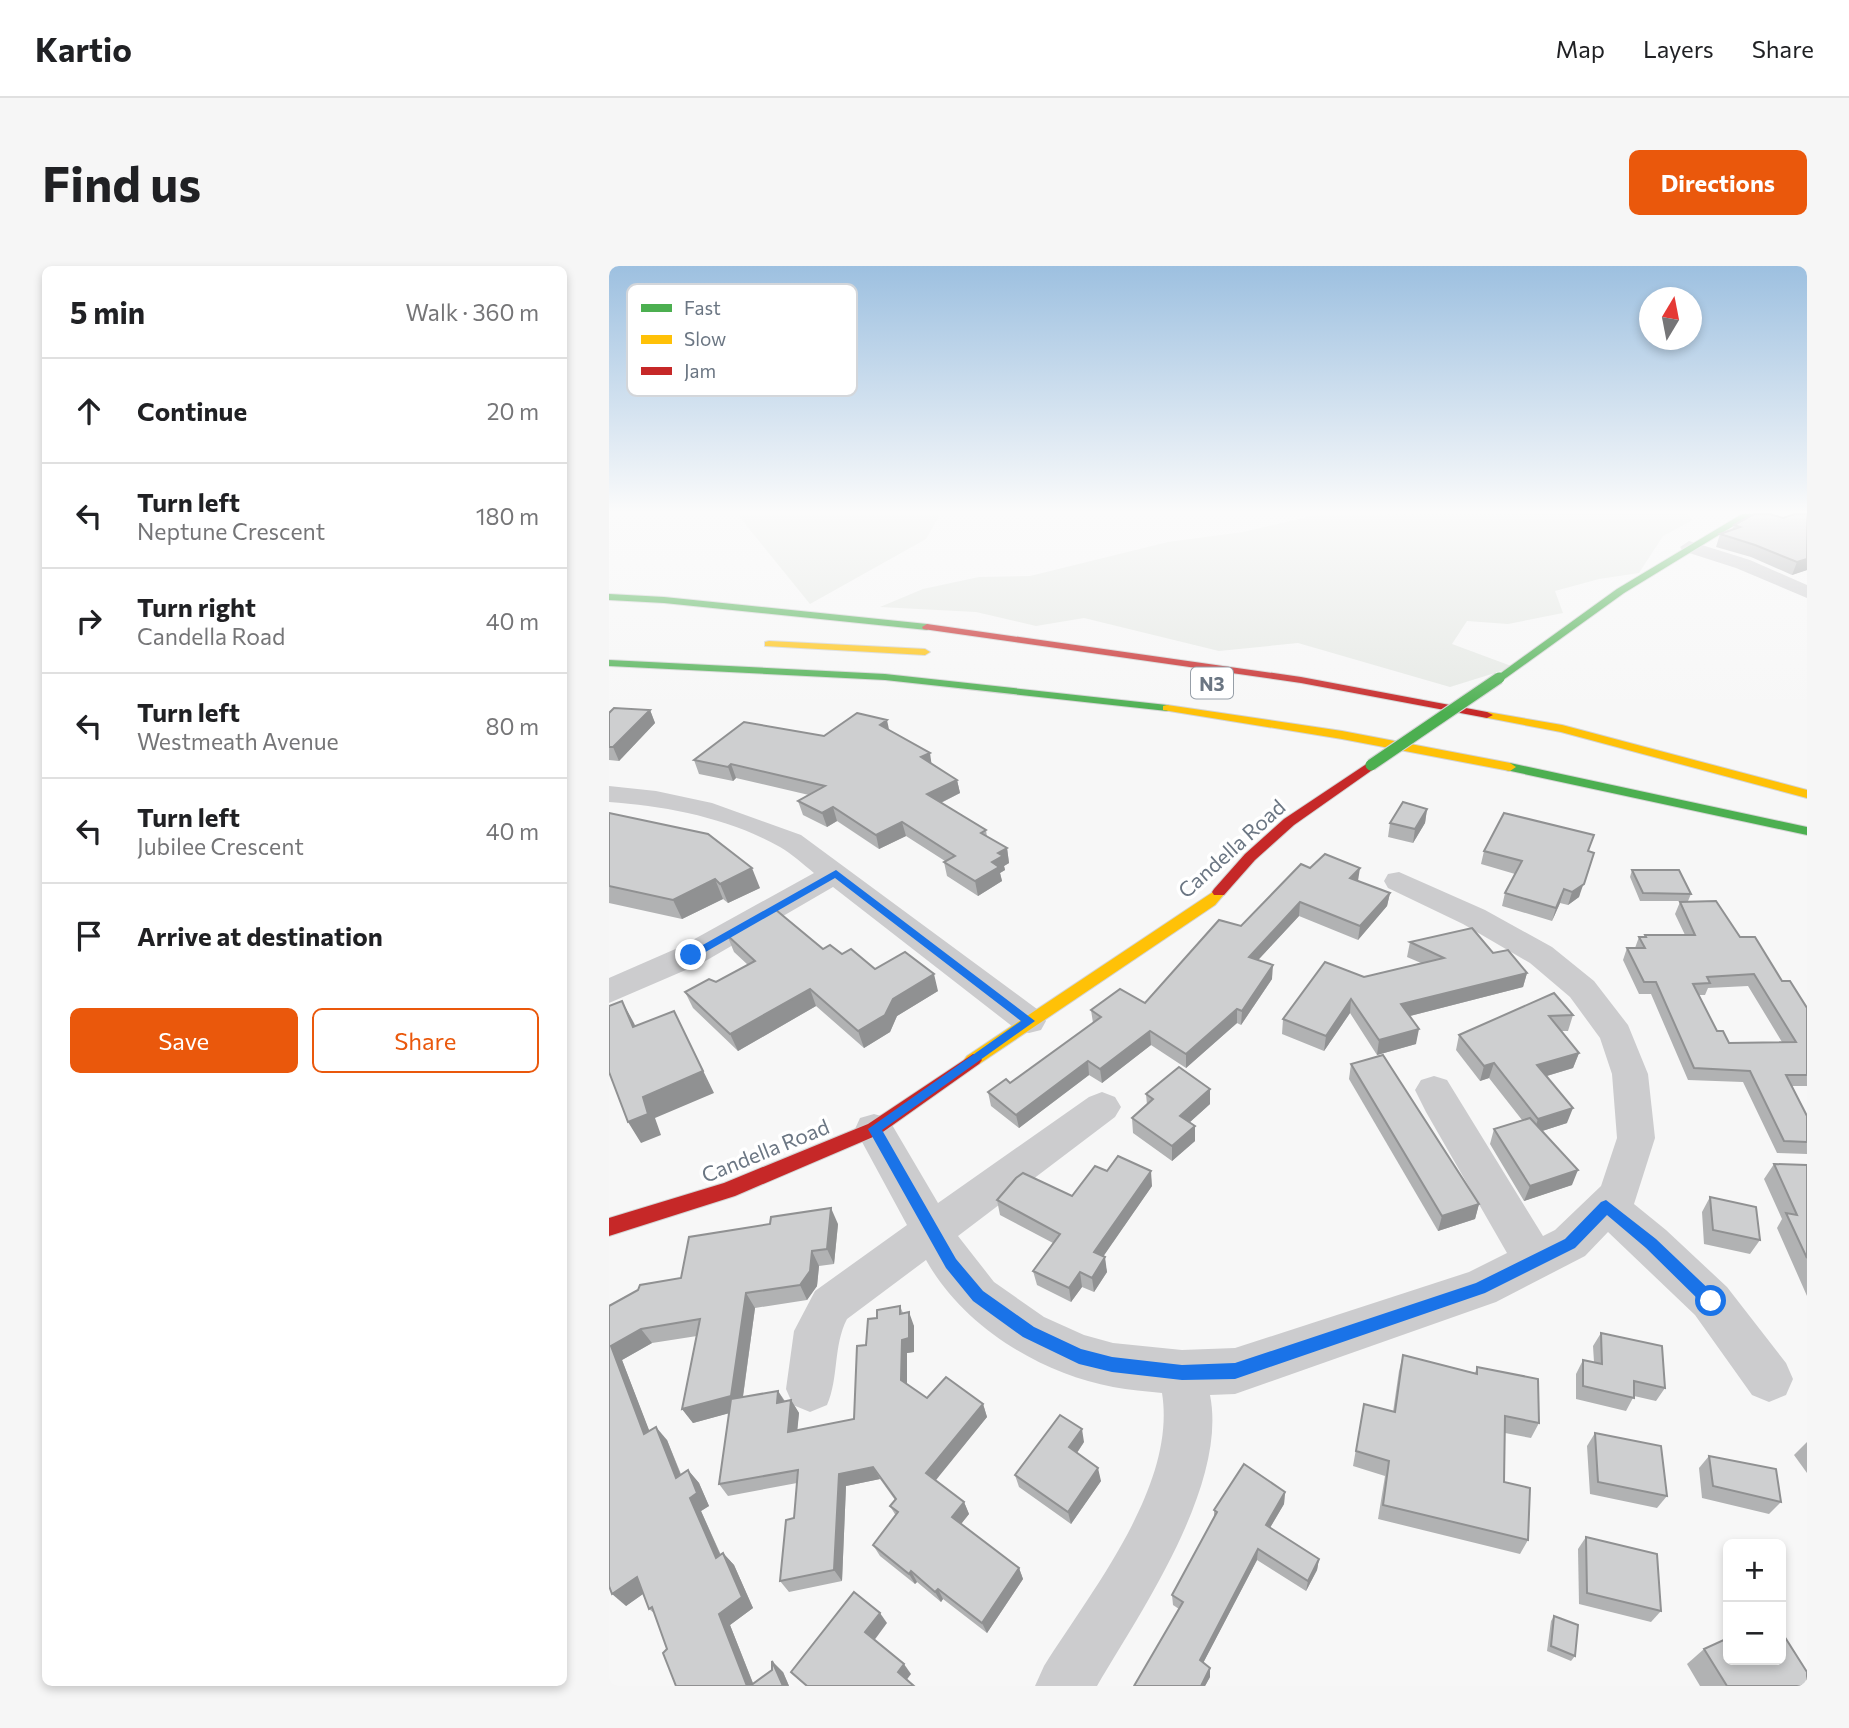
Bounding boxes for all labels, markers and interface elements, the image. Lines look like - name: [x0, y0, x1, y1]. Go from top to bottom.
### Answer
- text: Kartio: [35, 28, 132, 69]
- text: Map: [1556, 34, 1605, 63]
- text: Layers: [1643, 34, 1714, 63]
- text: Share: [1752, 34, 1814, 63]
- button: Directions: [1629, 150, 1807, 215]
- text: Find us: [42, 152, 201, 212]
- legend: [627, 284, 857, 396]
- north arrow: [1639, 287, 1702, 350]
- text: 5 min: [70, 293, 145, 330]
- text: Fast: [684, 296, 721, 319]
- text: Walk · 360 m: [406, 298, 539, 326]
- text: Slow: [684, 327, 726, 350]
- text: Jam: [684, 359, 716, 382]
- icon: ahead: [70, 392, 108, 430]
- text: Continue: [137, 395, 247, 426]
- text: 20 m: [487, 397, 539, 425]
- text: Turn left: [137, 486, 240, 517]
- icon: left: [70, 497, 108, 535]
- text: 180 m: [476, 502, 539, 530]
- text: Neptune Crescent: [137, 517, 325, 545]
- text: Turn right: [137, 591, 256, 622]
- icon: right: [70, 602, 108, 640]
- text: 40 m: [486, 607, 539, 635]
- text: Candella Road: [137, 622, 285, 650]
- road number: N3: [1191, 668, 1233, 698]
- text: Turn left: [137, 696, 240, 727]
- icon: left: [70, 707, 108, 745]
- text: 80 m: [486, 712, 539, 740]
- text: Westmeath Avenue: [137, 727, 339, 755]
- street label: Candella Road: [1172, 793, 1290, 903]
- text: Turn left: [137, 801, 240, 832]
- icon: left: [70, 812, 108, 850]
- text: 40 m: [486, 817, 539, 845]
- text: Jubilee Crescent: [137, 832, 304, 860]
- icon: arrive: [70, 917, 108, 955]
- text: Arrive at destination: [137, 920, 383, 951]
- route end: [675, 939, 706, 970]
- button: Save: [70, 1008, 298, 1073]
- button: Share: [312, 1008, 539, 1073]
- street label: Candella Road: [698, 1113, 832, 1187]
- route start: [1695, 1285, 1726, 1316]
- map controls: [1723, 1539, 1786, 1665]
- button: +: [1723, 1539, 1786, 1602]
- button: −: [1723, 1602, 1786, 1665]

